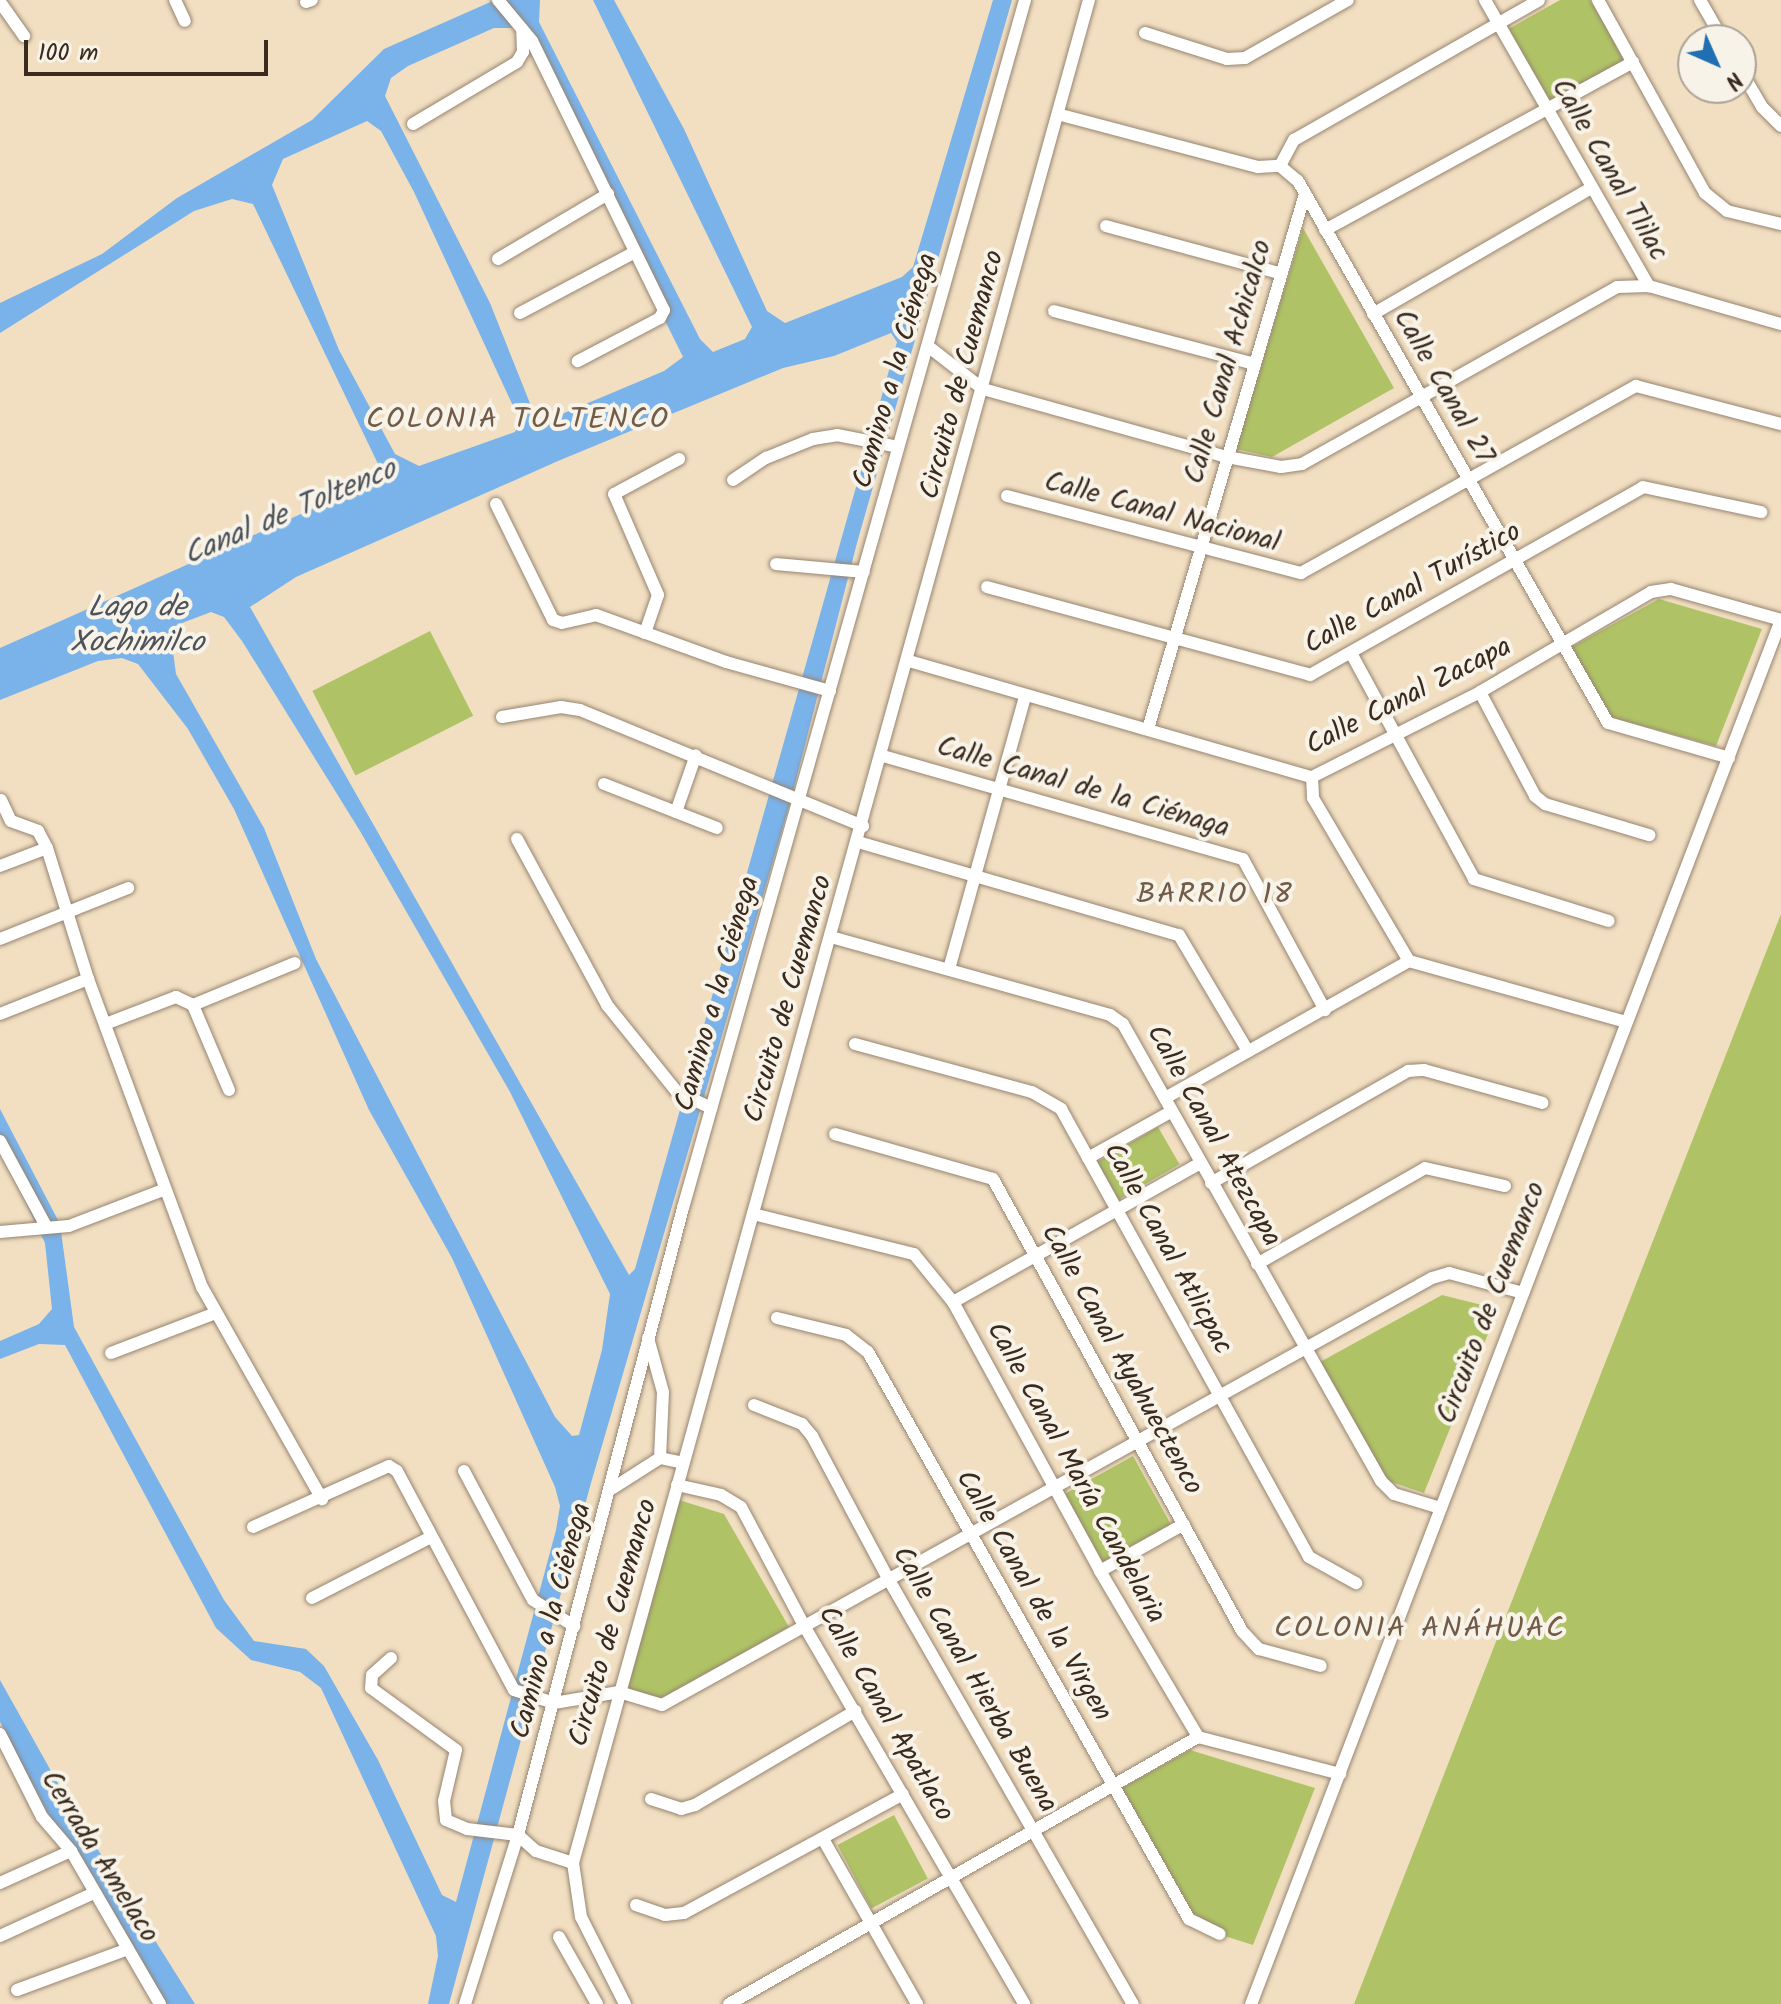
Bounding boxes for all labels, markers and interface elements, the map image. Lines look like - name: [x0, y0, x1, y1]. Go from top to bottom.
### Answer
- scale bar: [28, 24, 272, 74]
- north arrow: [1677, 24, 1757, 104]
- text: 100 m: [38, 34, 98, 73]
- text: N: [1716, 63, 1750, 97]
- street label: Calle Canal Tlilac: [1543, 73, 1675, 267]
- street label: Calle Canal Achicalco: [1178, 236, 1280, 488]
- street label: Circuito de Cuemanco: [914, 247, 1012, 503]
- street label: Camino a la Ciénega: [846, 250, 946, 492]
- street label: Calle Canal 27: [1385, 304, 1501, 470]
- district label: COLONIA TOLTENCO: [366, 402, 670, 438]
- water label: Canal de Toltenco: [178, 452, 402, 574]
- street label: Calle Canal Nacional: [1041, 465, 1283, 561]
- street label: Calle Canal Turístico: [1299, 516, 1527, 662]
- water label: Lago de Xochimilco: [70, 590, 204, 660]
- street label: Calle Canal Zacapa: [1301, 631, 1517, 763]
- street label: Calle Canal de la Ciénaga: [933, 730, 1233, 846]
- street label: Circuito de Cuemanco: [738, 871, 840, 1127]
- street label: Camino a la Ciénega: [668, 873, 768, 1115]
- district label: BARRIO 18: [1136, 877, 1294, 913]
- street label: Calle Canal Atezcapa: [1138, 1019, 1288, 1253]
- street label: Calle Canal Atlicpac: [1095, 1138, 1239, 1360]
- street label: Circuito de Cuemanco: [1430, 1177, 1554, 1429]
- street label: Calle Canal Ayahuectenco: [1033, 1219, 1209, 1501]
- street label: Calle Canal María Candelaria: [978, 1316, 1172, 1630]
- street label: Calle Canal de la Virgen: [947, 1465, 1119, 1727]
- street label: Circuito de Cuemanco: [563, 1495, 665, 1751]
- street label: Camino a la Ciénega: [504, 1499, 600, 1743]
- street label: Calle Canal Hierba Buena: [884, 1541, 1064, 1819]
- street label: Calle Canal Apatlaco: [810, 1600, 960, 1828]
- district label: COLONIA ANÁHUAC: [1274, 1611, 1566, 1647]
- street label: Cerrada Amelaco: [33, 1765, 165, 1949]

